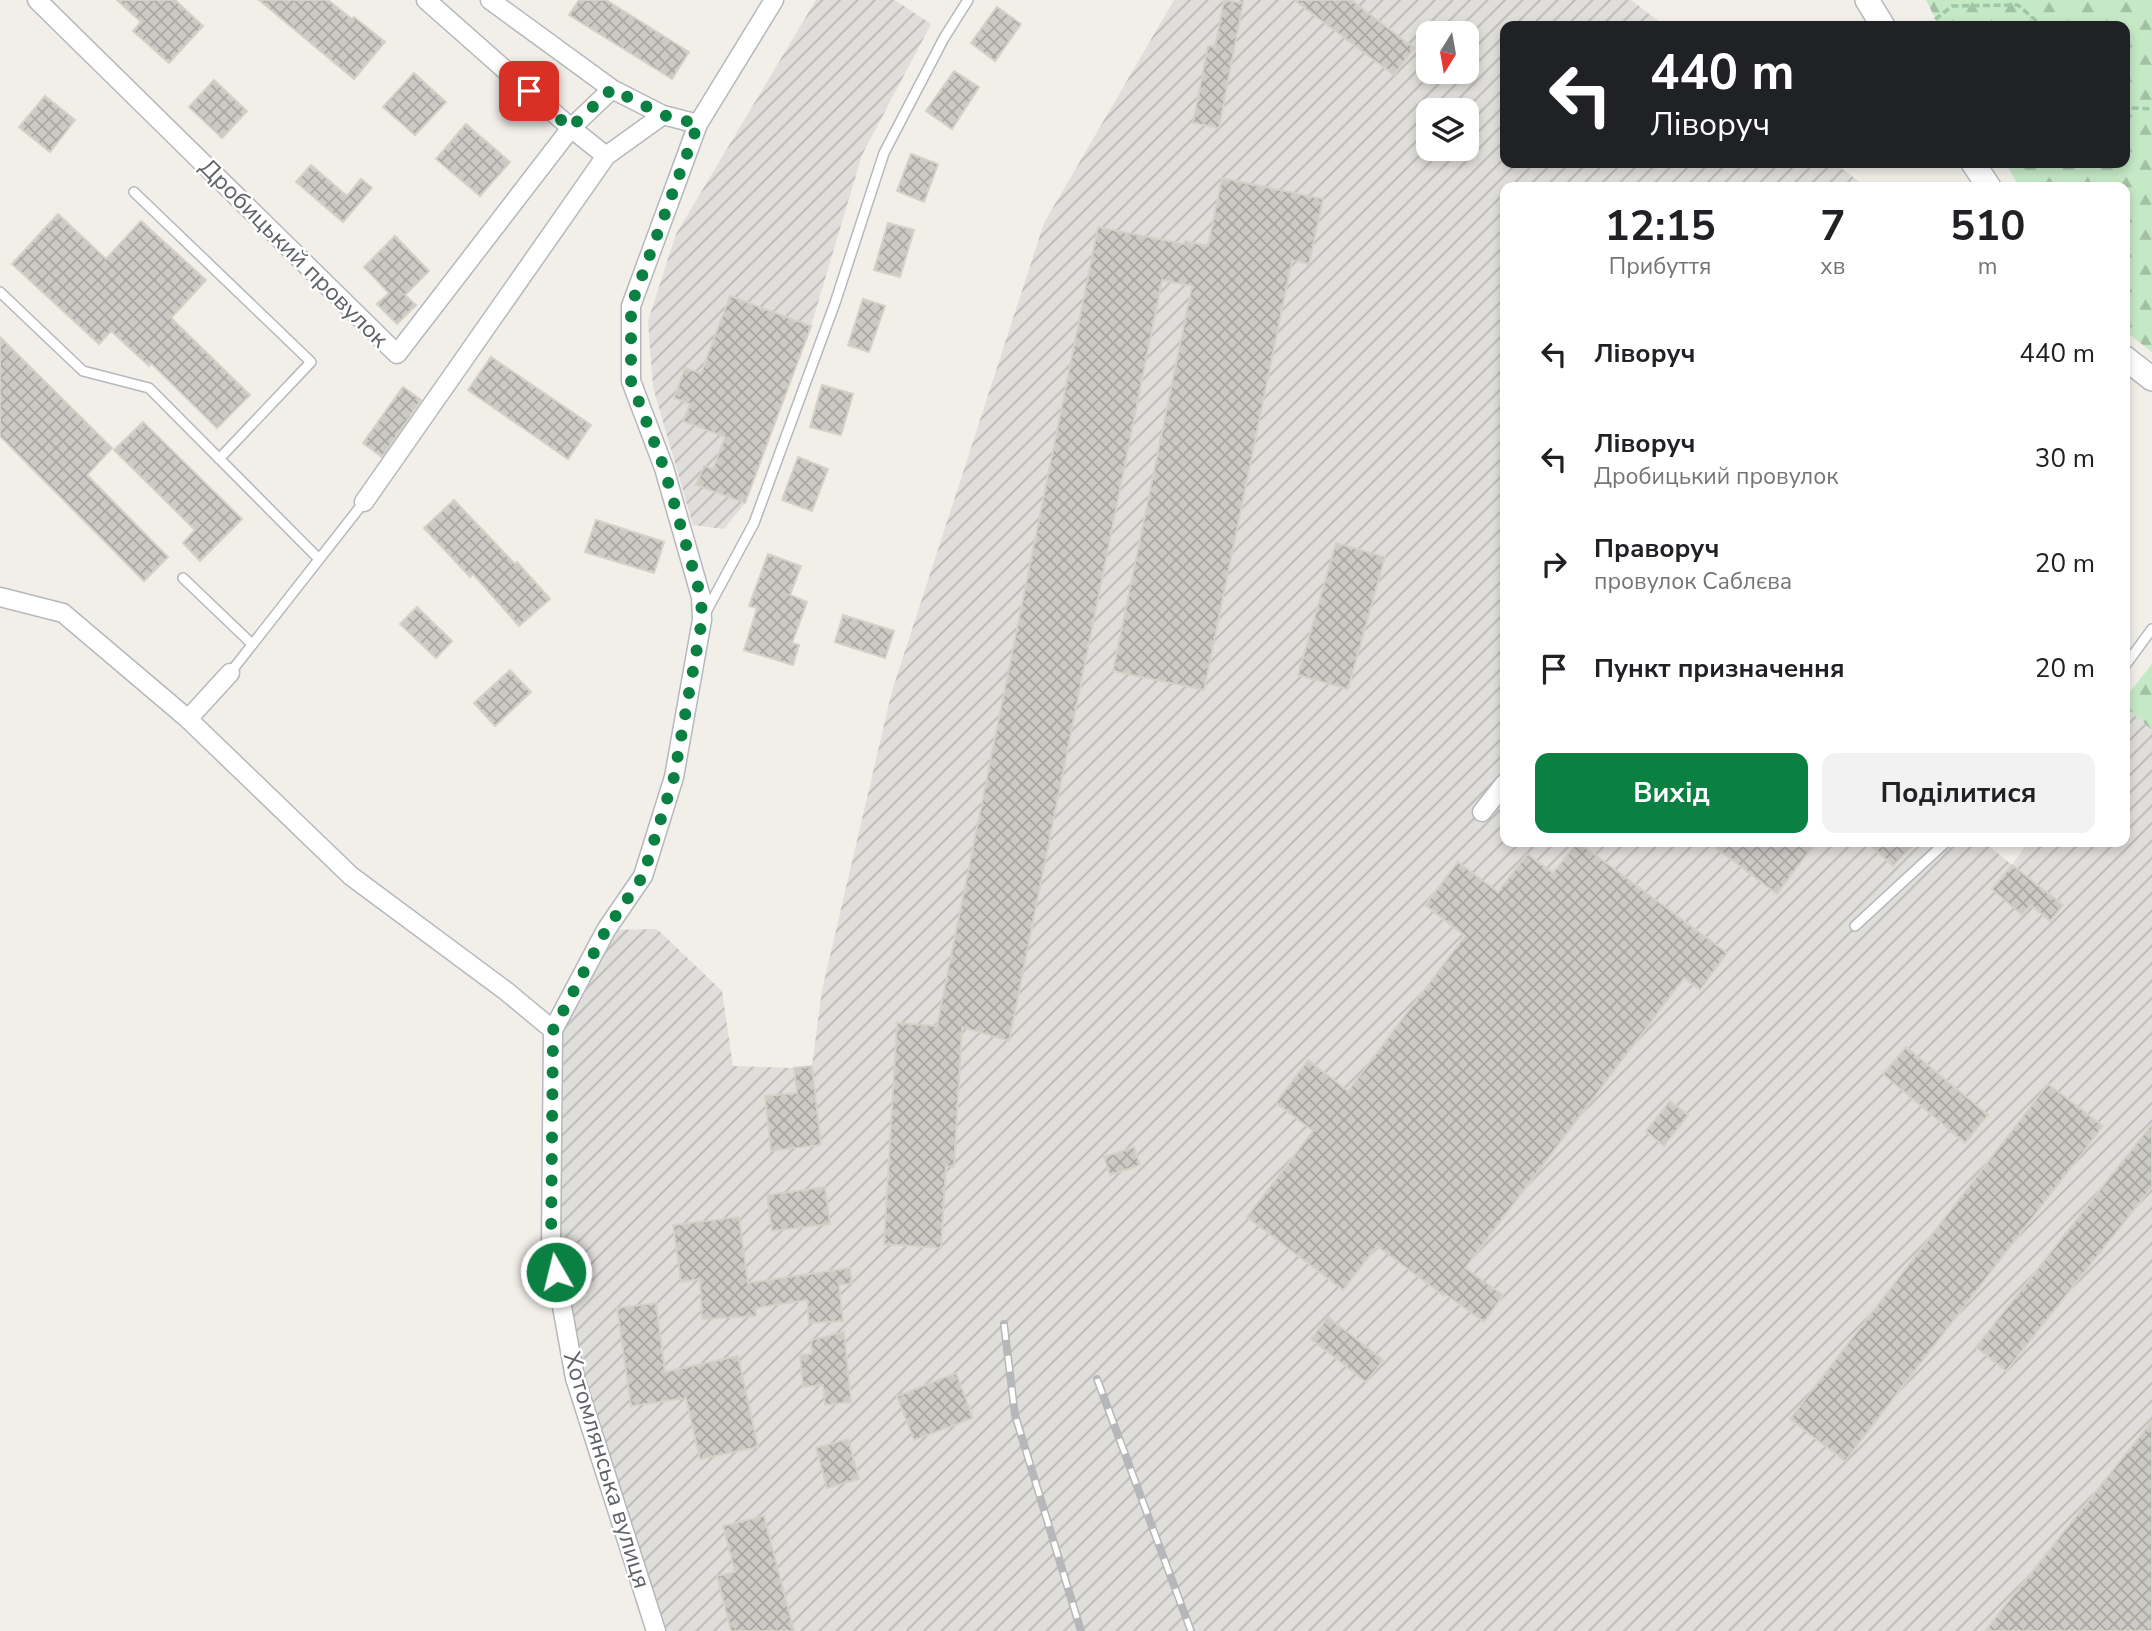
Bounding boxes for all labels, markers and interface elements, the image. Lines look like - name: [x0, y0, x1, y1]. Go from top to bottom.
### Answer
- north arrow: [1416, 21, 1479, 84]
- map controls: [1416, 21, 1479, 161]
- text: 440 m: [1650, 39, 1794, 106]
- icon: left: [1535, 49, 1626, 140]
- pin: [499, 61, 559, 121]
- icon: arrive: [510, 72, 548, 110]
- button: layers: [1416, 98, 1479, 161]
- text: Ліворуч: [1650, 103, 1770, 146]
- street label: Дробицький провулок: [193, 152, 396, 355]
- text: 12:15: [1604, 198, 1716, 255]
- text: 7: [1820, 198, 1845, 255]
- text: 510: [1950, 198, 2025, 255]
- text: Прибуття: [1609, 251, 1711, 282]
- text: хв: [1820, 251, 1845, 282]
- text: m: [1978, 251, 1998, 282]
- icon: left: [1535, 335, 1573, 373]
- text: Ліворуч: [1594, 336, 1695, 371]
- text: 440 m: [2019, 336, 2095, 371]
- text: Ліворуч: [1594, 426, 1695, 461]
- icon: left: [1535, 440, 1573, 478]
- text: 30 m: [2035, 441, 2095, 476]
- text: Дробицький провулок: [1594, 461, 1838, 492]
- text: Праворуч: [1594, 531, 1719, 566]
- icon: right: [1535, 545, 1573, 583]
- text: 20 m: [2035, 546, 2095, 581]
- text: провулок Саблєва: [1594, 566, 1792, 597]
- icon: arrive: [1535, 650, 1573, 688]
- text: Пункт призначення: [1594, 651, 1845, 686]
- text: 20 m: [2035, 651, 2095, 686]
- button: Вихід: [1535, 753, 1808, 833]
- button: Поділитися: [1822, 753, 2095, 833]
- position arrow: [519, 1235, 593, 1309]
- street label: Хотомлянська вулиця: [556, 1348, 658, 1592]

